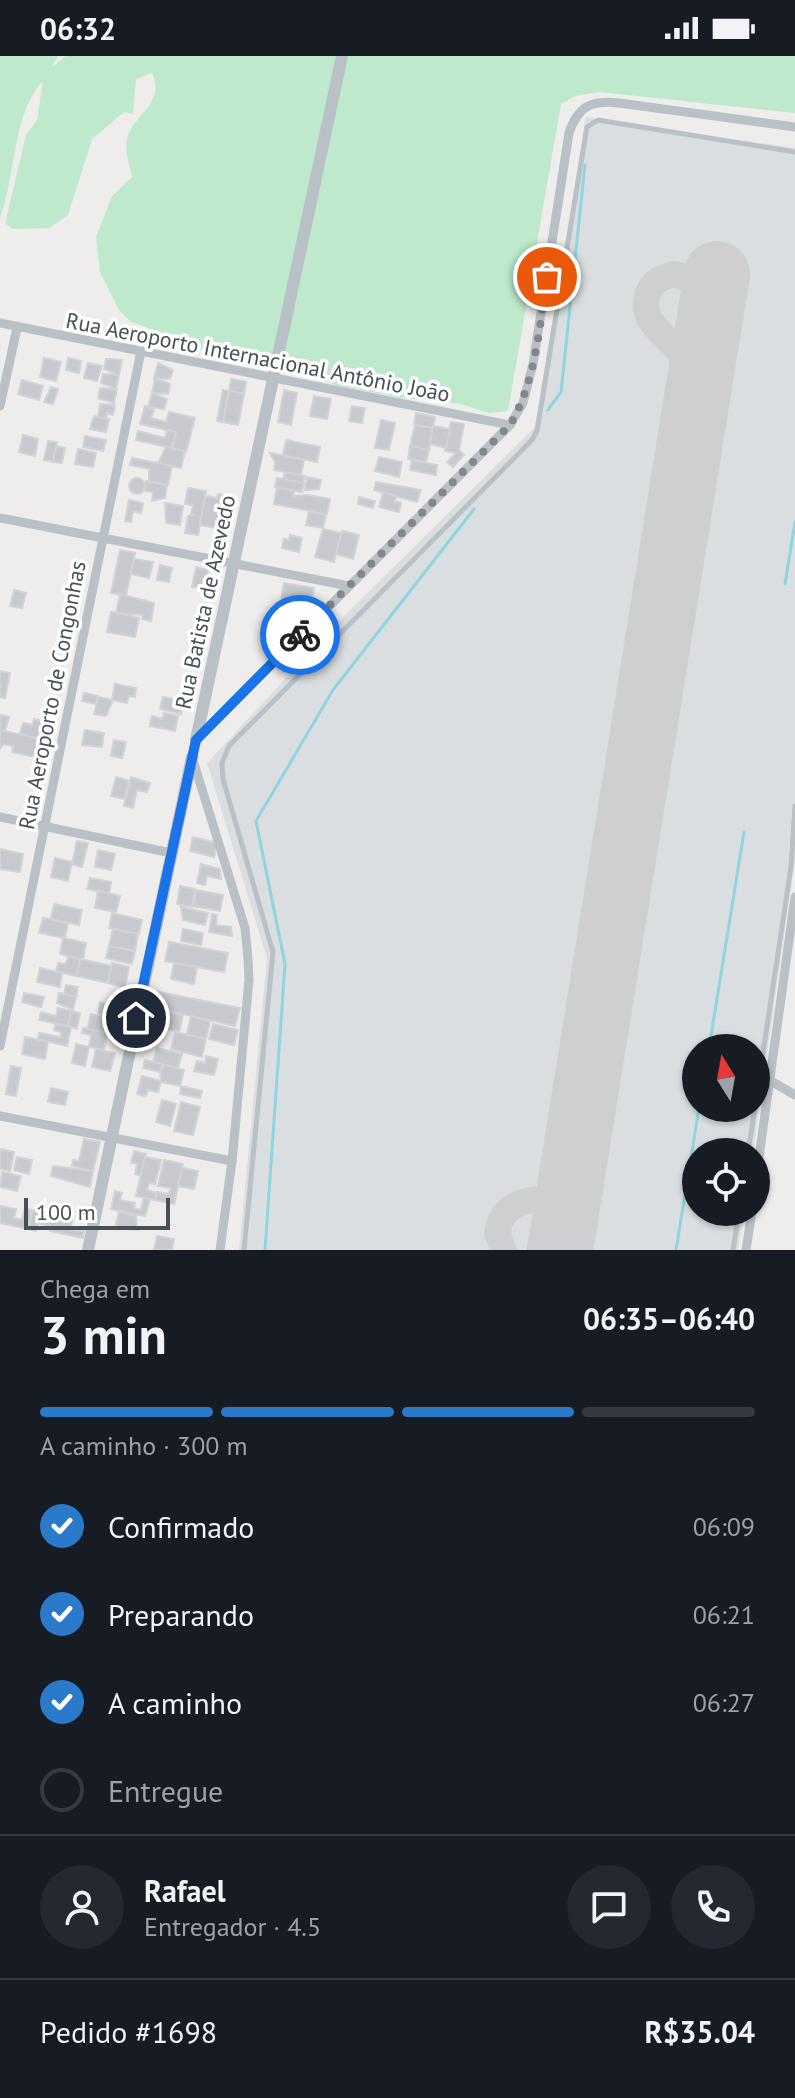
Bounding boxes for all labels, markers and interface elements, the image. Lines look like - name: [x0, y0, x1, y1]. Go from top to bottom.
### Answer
- text: 06:32: [40, 9, 116, 48]
- pin: [513, 243, 581, 311]
- icon: bag: [525, 255, 569, 299]
- street label: Rua Aeroporto Internacional Antônio João: [64, 306, 452, 408]
- street label: Rua Batista de Azevedo: [169, 492, 241, 712]
- street label: Rua Aeroporto de Congonhas: [12, 558, 92, 832]
- courier: [260, 595, 340, 675]
- icon: bike: [278, 613, 322, 657]
- pin: [102, 984, 170, 1052]
- icon: home: [114, 996, 158, 1040]
- north arrow: [682, 1034, 770, 1122]
- map controls: [682, 1034, 770, 1226]
- button: locate: [682, 1138, 770, 1226]
- scale bar: [24, 1194, 170, 1230]
- text: 100 m: [36, 1198, 96, 1226]
- text: Chega em: [40, 1272, 150, 1305]
- text: 06:35–06:40: [583, 1299, 755, 1338]
- text: 3 min: [40, 1301, 167, 1368]
- text: A caminho · 300 m: [40, 1429, 248, 1462]
- icon: check: [40, 1504, 84, 1548]
- text: Confirmado: [108, 1507, 254, 1546]
- text: 06:09: [693, 1510, 755, 1543]
- icon: check: [40, 1592, 84, 1636]
- text: Preparando: [108, 1595, 254, 1634]
- text: 06:21: [693, 1598, 755, 1631]
- icon: check: [40, 1680, 84, 1724]
- text: A caminho: [108, 1683, 242, 1722]
- text: 06:27: [693, 1686, 755, 1719]
- text: Entregue: [108, 1771, 223, 1810]
- button: person: [40, 1865, 124, 1949]
- button: chat: [567, 1865, 651, 1949]
- button: phone: [671, 1865, 755, 1949]
- text: Rafael: [144, 1871, 226, 1910]
- text: Entregador · 4.5: [144, 1910, 321, 1943]
- text: Pedido #1698: [40, 2012, 217, 2051]
- text: R$35.04: [645, 2012, 755, 2051]

